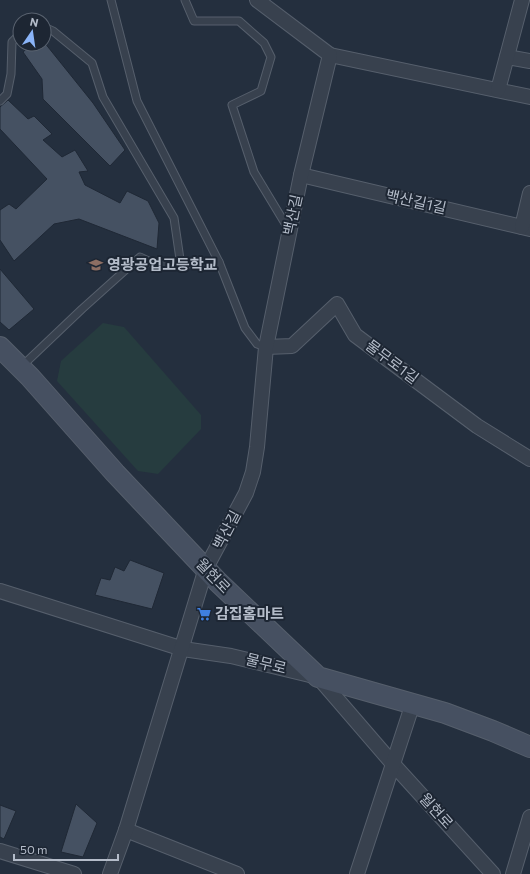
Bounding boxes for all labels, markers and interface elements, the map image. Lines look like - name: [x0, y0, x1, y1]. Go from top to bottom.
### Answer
- north arrow: [12, 12, 52, 52]
- text: N: [29, 15, 40, 29]
- street label: 백산길1길: [384, 185, 448, 217]
- street label: 백산길: [279, 193, 305, 237]
- place label: 영광공업고등학교: [107, 255, 218, 273]
- school or university icon: 영광공업고등학교: [88, 257, 104, 273]
- street label: 물무로1길: [363, 335, 423, 387]
- street label: 백산길: [208, 507, 244, 552]
- street label: 월현로: [193, 554, 235, 596]
- place label: 감집홈마트: [215, 604, 284, 622]
- supermarket icon: 감집홈마트: [196, 606, 212, 622]
- street label: 물무로: [244, 649, 289, 677]
- street label: 월현로: [416, 789, 457, 832]
- scale bar: [14, 836, 118, 862]
- text: 50 m: [20, 842, 48, 856]

